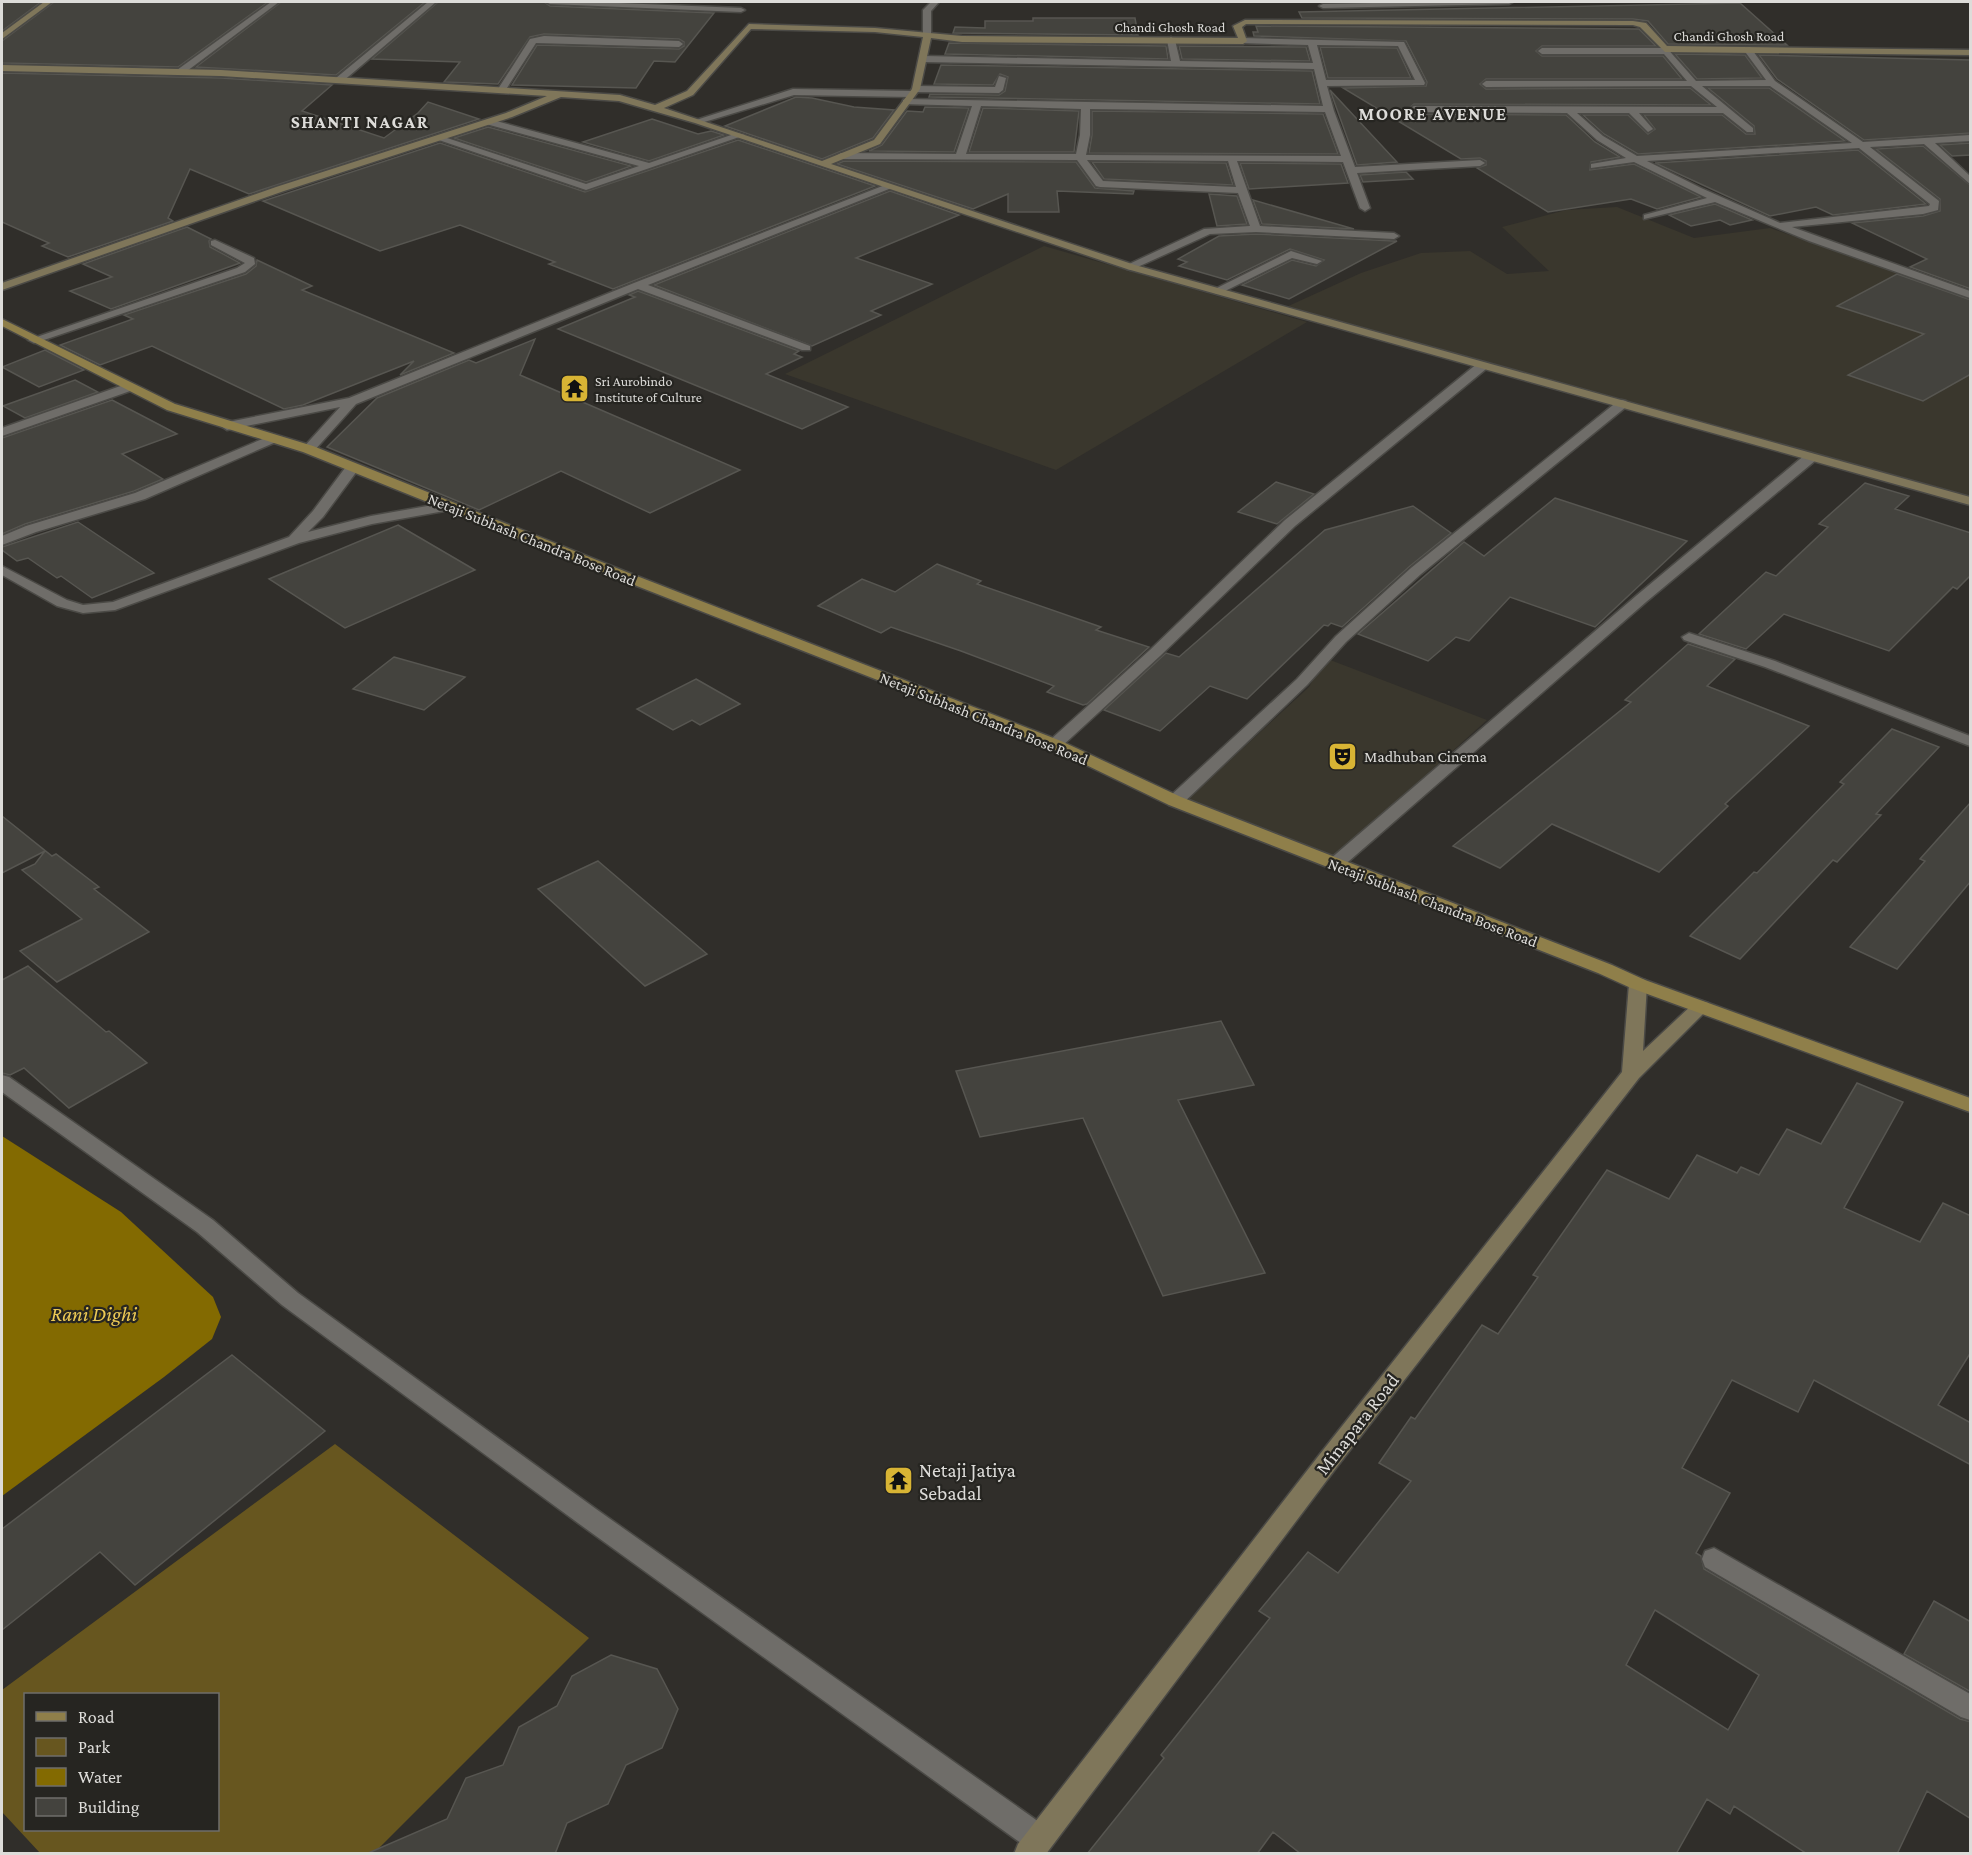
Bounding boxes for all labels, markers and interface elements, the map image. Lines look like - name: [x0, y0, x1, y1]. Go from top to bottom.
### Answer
- street label: Chandi Ghosh Road: [1115, 19, 1226, 35]
- street label: Chandi Ghosh Road: [1674, 28, 1785, 44]
- district label: MOORE AVENUE: [1358, 104, 1508, 124]
- district label: SHANTI NAGAR: [291, 112, 429, 132]
- temple icon: Sri Aurobindo Institute of Culture: [558, 373, 590, 405]
- place label: Sri Aurobindo Institute of Culture: [595, 373, 702, 405]
- street label: Netaji Subhash Chandra Bose Road: [425, 490, 639, 590]
- street label: Netaji Subhash Chandra Bose Road: [877, 669, 1091, 769]
- theatre icon: Madhuban Cinema: [1327, 740, 1359, 772]
- place label: Madhuban Cinema: [1364, 748, 1488, 765]
- street label: Netaji Subhash Chandra Bose Road: [1325, 855, 1540, 951]
- water label: Rani Dighi: [51, 1302, 137, 1326]
- street label: Minapara Road: [1311, 1369, 1404, 1479]
- place label: Netaji Jatiya Sebadal: [919, 1459, 1016, 1504]
- temple icon: Netaji Jatiya Sebadal: [882, 1465, 914, 1497]
- legend: [24, 1693, 219, 1831]
- text: Road: [78, 1707, 115, 1727]
- text: Park: [78, 1737, 110, 1757]
- text: Water: [78, 1767, 123, 1787]
- text: Building: [78, 1797, 140, 1817]

